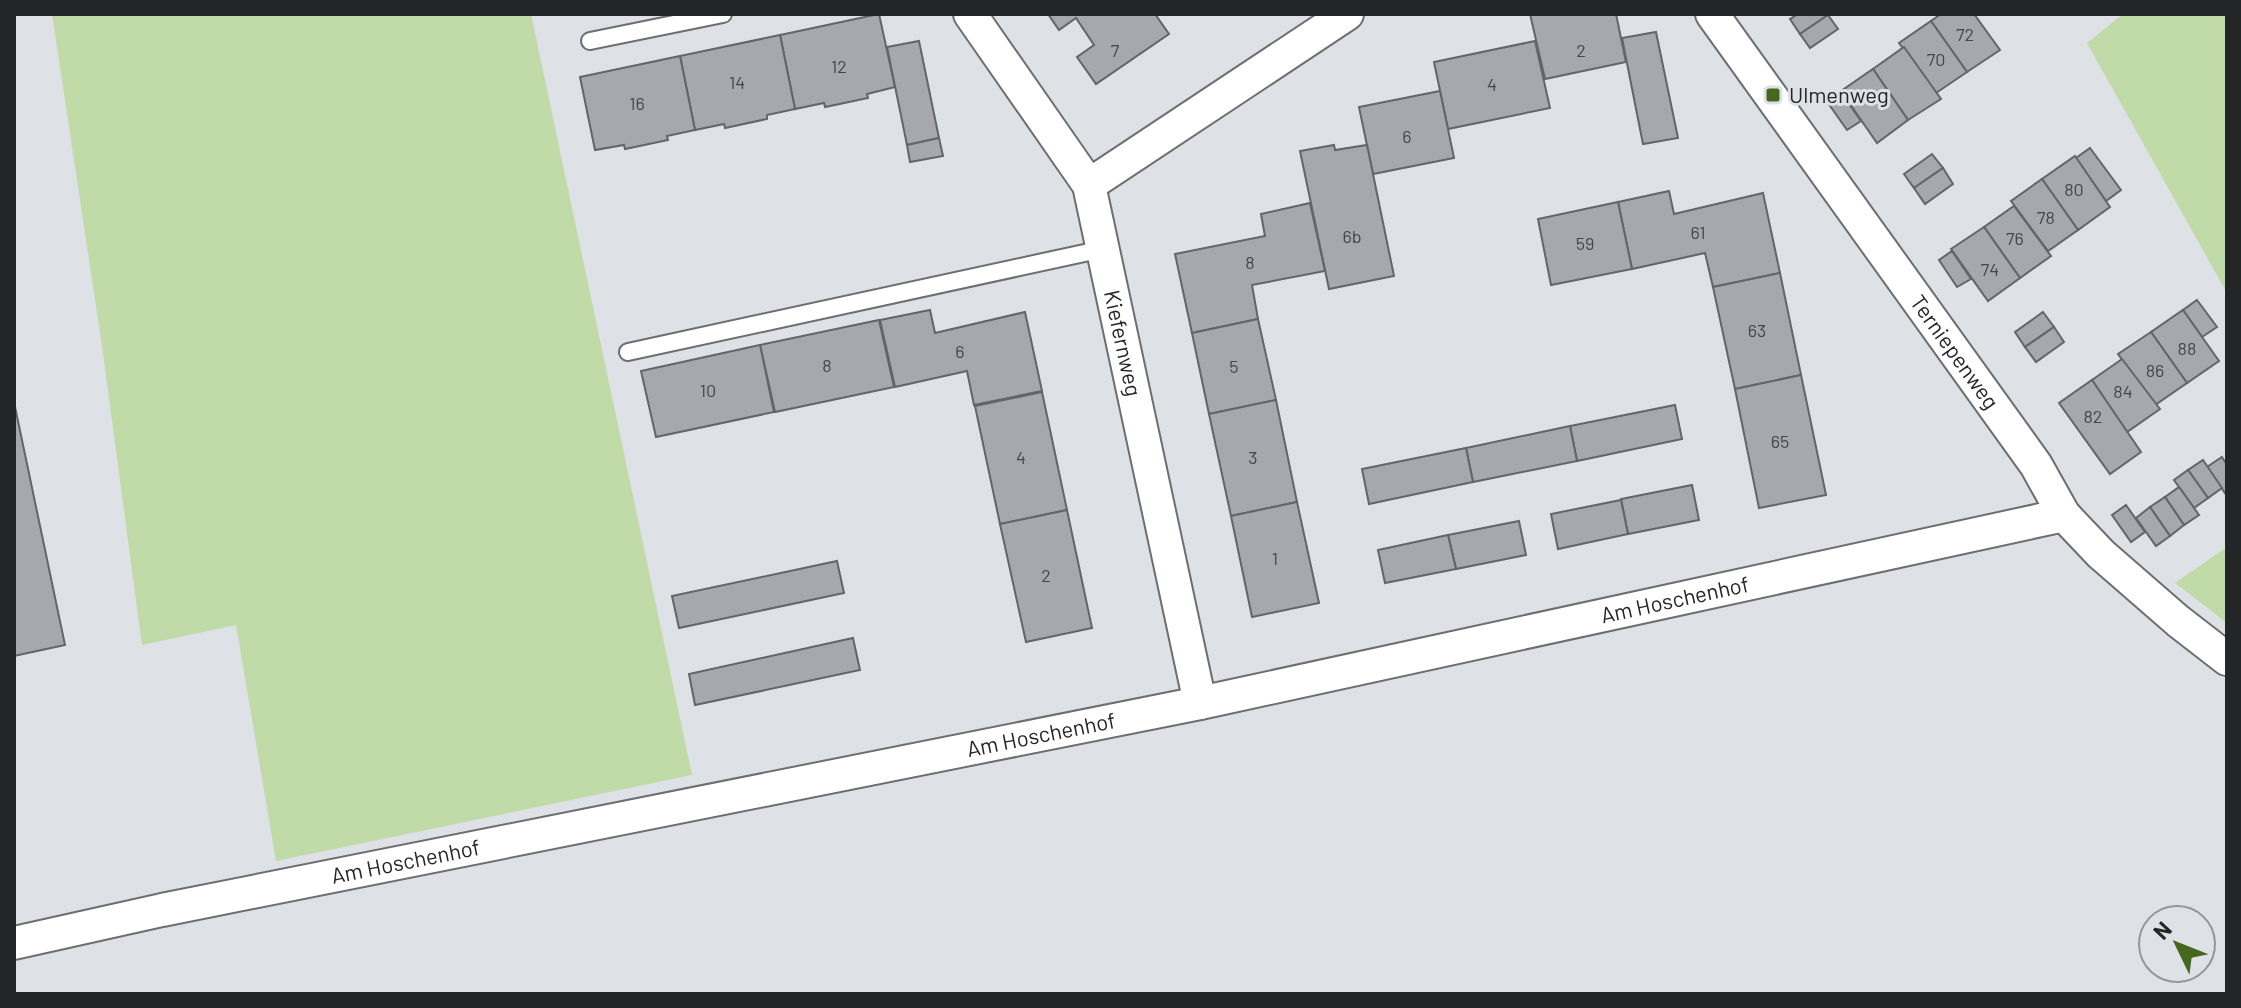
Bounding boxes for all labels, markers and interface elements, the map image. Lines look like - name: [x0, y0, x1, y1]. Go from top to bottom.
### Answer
- house number: 72: [1956, 23, 1974, 45]
- house number: 7: [1111, 39, 1120, 61]
- house number: 2: [1576, 39, 1586, 61]
- house number: 70: [1927, 48, 1945, 70]
- house number: 12: [831, 55, 847, 77]
- house number: 14: [729, 71, 745, 93]
- house number: 4: [1487, 73, 1497, 95]
- place label: Ulmenweg: [1789, 81, 1889, 107]
- marker: Ulmenweg: [1764, 86, 1782, 104]
- house number: 16: [629, 92, 645, 114]
- house number: 6: [1402, 125, 1412, 147]
- house number: 80: [2064, 178, 2084, 200]
- house number: 78: [2037, 206, 2055, 228]
- house number: 61: [1690, 221, 1706, 243]
- house number: 6b: [1342, 225, 1362, 247]
- house number: 76: [2006, 227, 2024, 249]
- house number: 59: [1576, 232, 1594, 254]
- house number: 8: [1245, 251, 1255, 273]
- house number: 74: [1981, 258, 1999, 280]
- street label: Kiefernweg: [1100, 287, 1148, 398]
- street label: Terniepenweg: [1906, 289, 2005, 413]
- house number: 63: [1748, 319, 1766, 341]
- house number: 88: [2178, 337, 2196, 359]
- house number: 6: [955, 340, 965, 362]
- house number: 8: [822, 354, 832, 376]
- house number: 5: [1229, 355, 1239, 377]
- house number: 86: [2146, 359, 2164, 381]
- house number: 10: [700, 379, 716, 401]
- house number: 84: [2113, 380, 2133, 402]
- house number: 82: [2083, 405, 2103, 427]
- house number: 65: [1771, 430, 1789, 452]
- house number: 4: [1016, 446, 1026, 468]
- house number: 3: [1248, 446, 1258, 468]
- house number: 1: [1272, 547, 1278, 569]
- house number: 2: [1041, 564, 1051, 586]
- street label: Am Hoschenhof: [1598, 570, 1751, 627]
- street label: Am Hoschenhof: [964, 706, 1118, 761]
- street label: Am Hoschenhof: [329, 833, 482, 888]
- north arrow: [2137, 904, 2217, 984]
- text: N: [2147, 915, 2176, 944]

